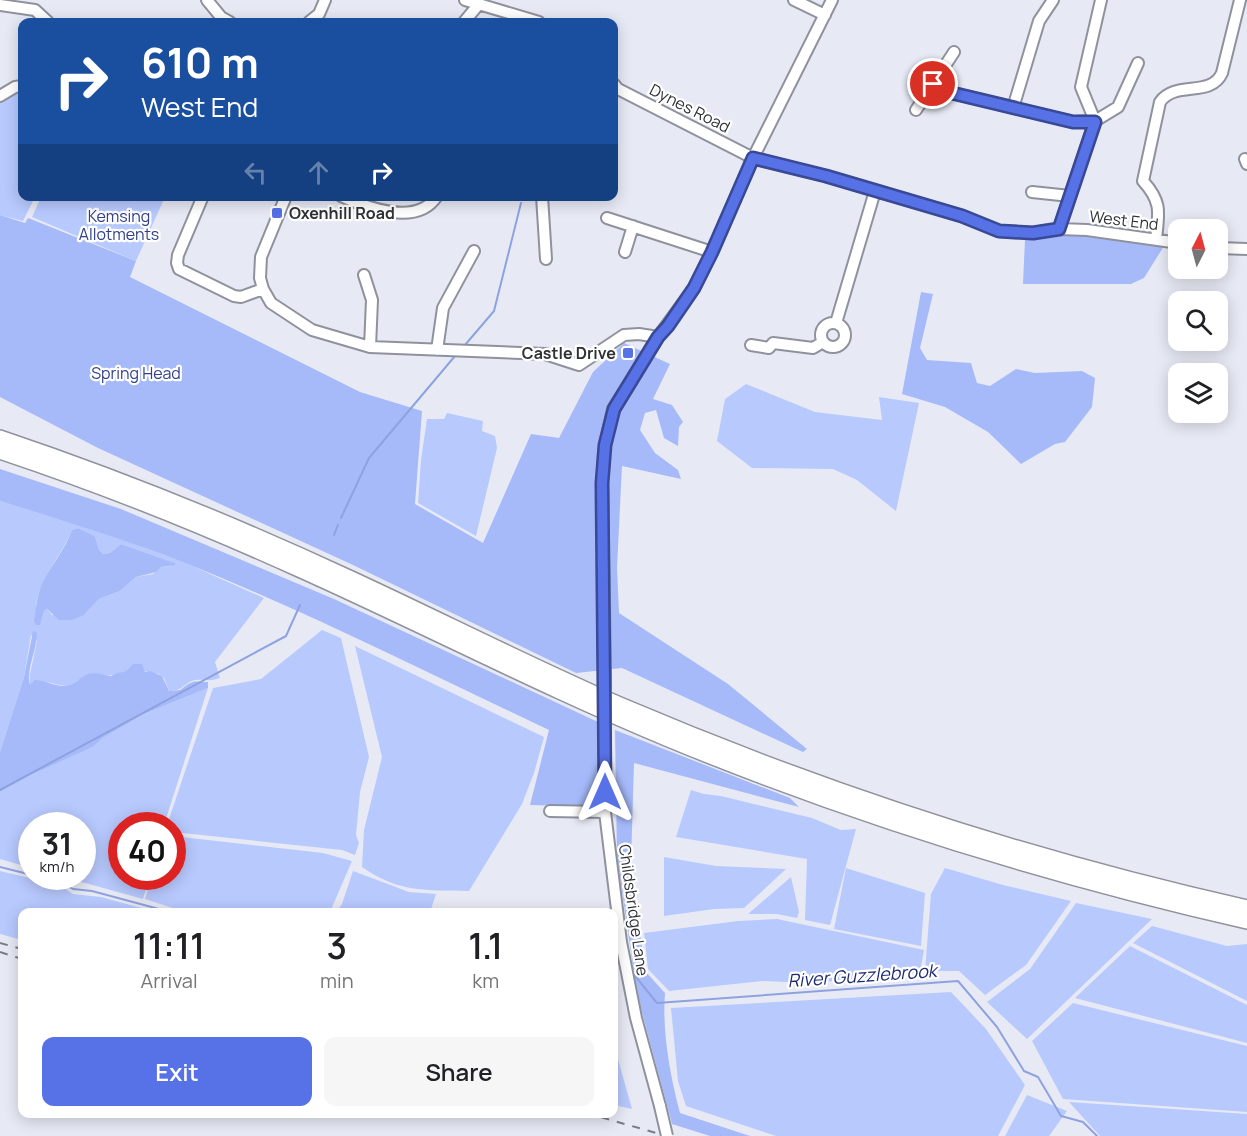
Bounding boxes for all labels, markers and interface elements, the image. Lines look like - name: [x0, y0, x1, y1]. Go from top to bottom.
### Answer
- text: 610 m: [141, 33, 259, 91]
- icon: right: [42, 42, 120, 120]
- pin: [907, 58, 958, 109]
- icon: arrive: [916, 67, 949, 100]
- street label: Dynes Road: [646, 78, 734, 138]
- text: West End: [141, 88, 258, 125]
- icon: left: [239, 156, 272, 189]
- icon: ahead: [302, 156, 335, 189]
- icon: right: [365, 156, 398, 189]
- place label: Oxenhill Road: [289, 202, 395, 224]
- park label: Kemsing Allotments: [79, 205, 159, 245]
- street label: West End: [1088, 205, 1160, 235]
- marker: Oxenhill Road: [270, 206, 284, 220]
- north arrow: [1168, 219, 1228, 279]
- map controls: [1168, 219, 1228, 423]
- button: search: [1168, 291, 1228, 351]
- place label: Castle Drive: [522, 342, 616, 364]
- marker: Castle Drive: [621, 346, 635, 360]
- park label: Spring Head: [91, 362, 181, 384]
- button: layers: [1168, 363, 1228, 423]
- position arrow: [573, 760, 637, 824]
- speed limit sign: 40: [108, 812, 186, 890]
- text: 31: [42, 823, 72, 864]
- street label: Childsbridge Lane: [614, 843, 654, 977]
- text: km/h: [40, 856, 74, 877]
- text: 11:11: [133, 921, 205, 970]
- text: 3: [327, 921, 347, 970]
- text: 1.1: [468, 921, 503, 970]
- water label: River Guzzlebrook: [787, 958, 940, 992]
- text: Arrival: [140, 967, 198, 994]
- text: min: [320, 967, 354, 994]
- text: km: [472, 967, 499, 994]
- button: Exit: [42, 1037, 312, 1106]
- button: Share: [324, 1037, 594, 1106]

